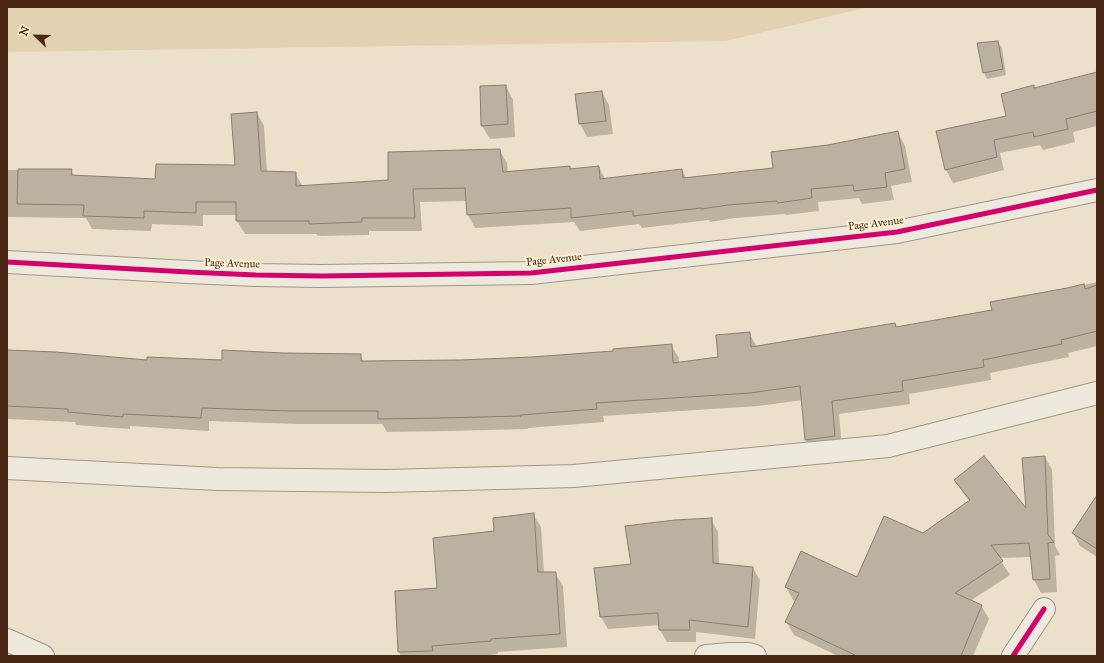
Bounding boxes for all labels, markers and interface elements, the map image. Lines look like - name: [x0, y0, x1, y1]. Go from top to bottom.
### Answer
- north arrow: [16, 16, 56, 56]
- text: N: [17, 24, 32, 38]
- street label: Page Avenue: [847, 214, 905, 234]
- street label: Page Avenue: [526, 251, 582, 269]
- street label: Page Avenue: [204, 256, 260, 272]

